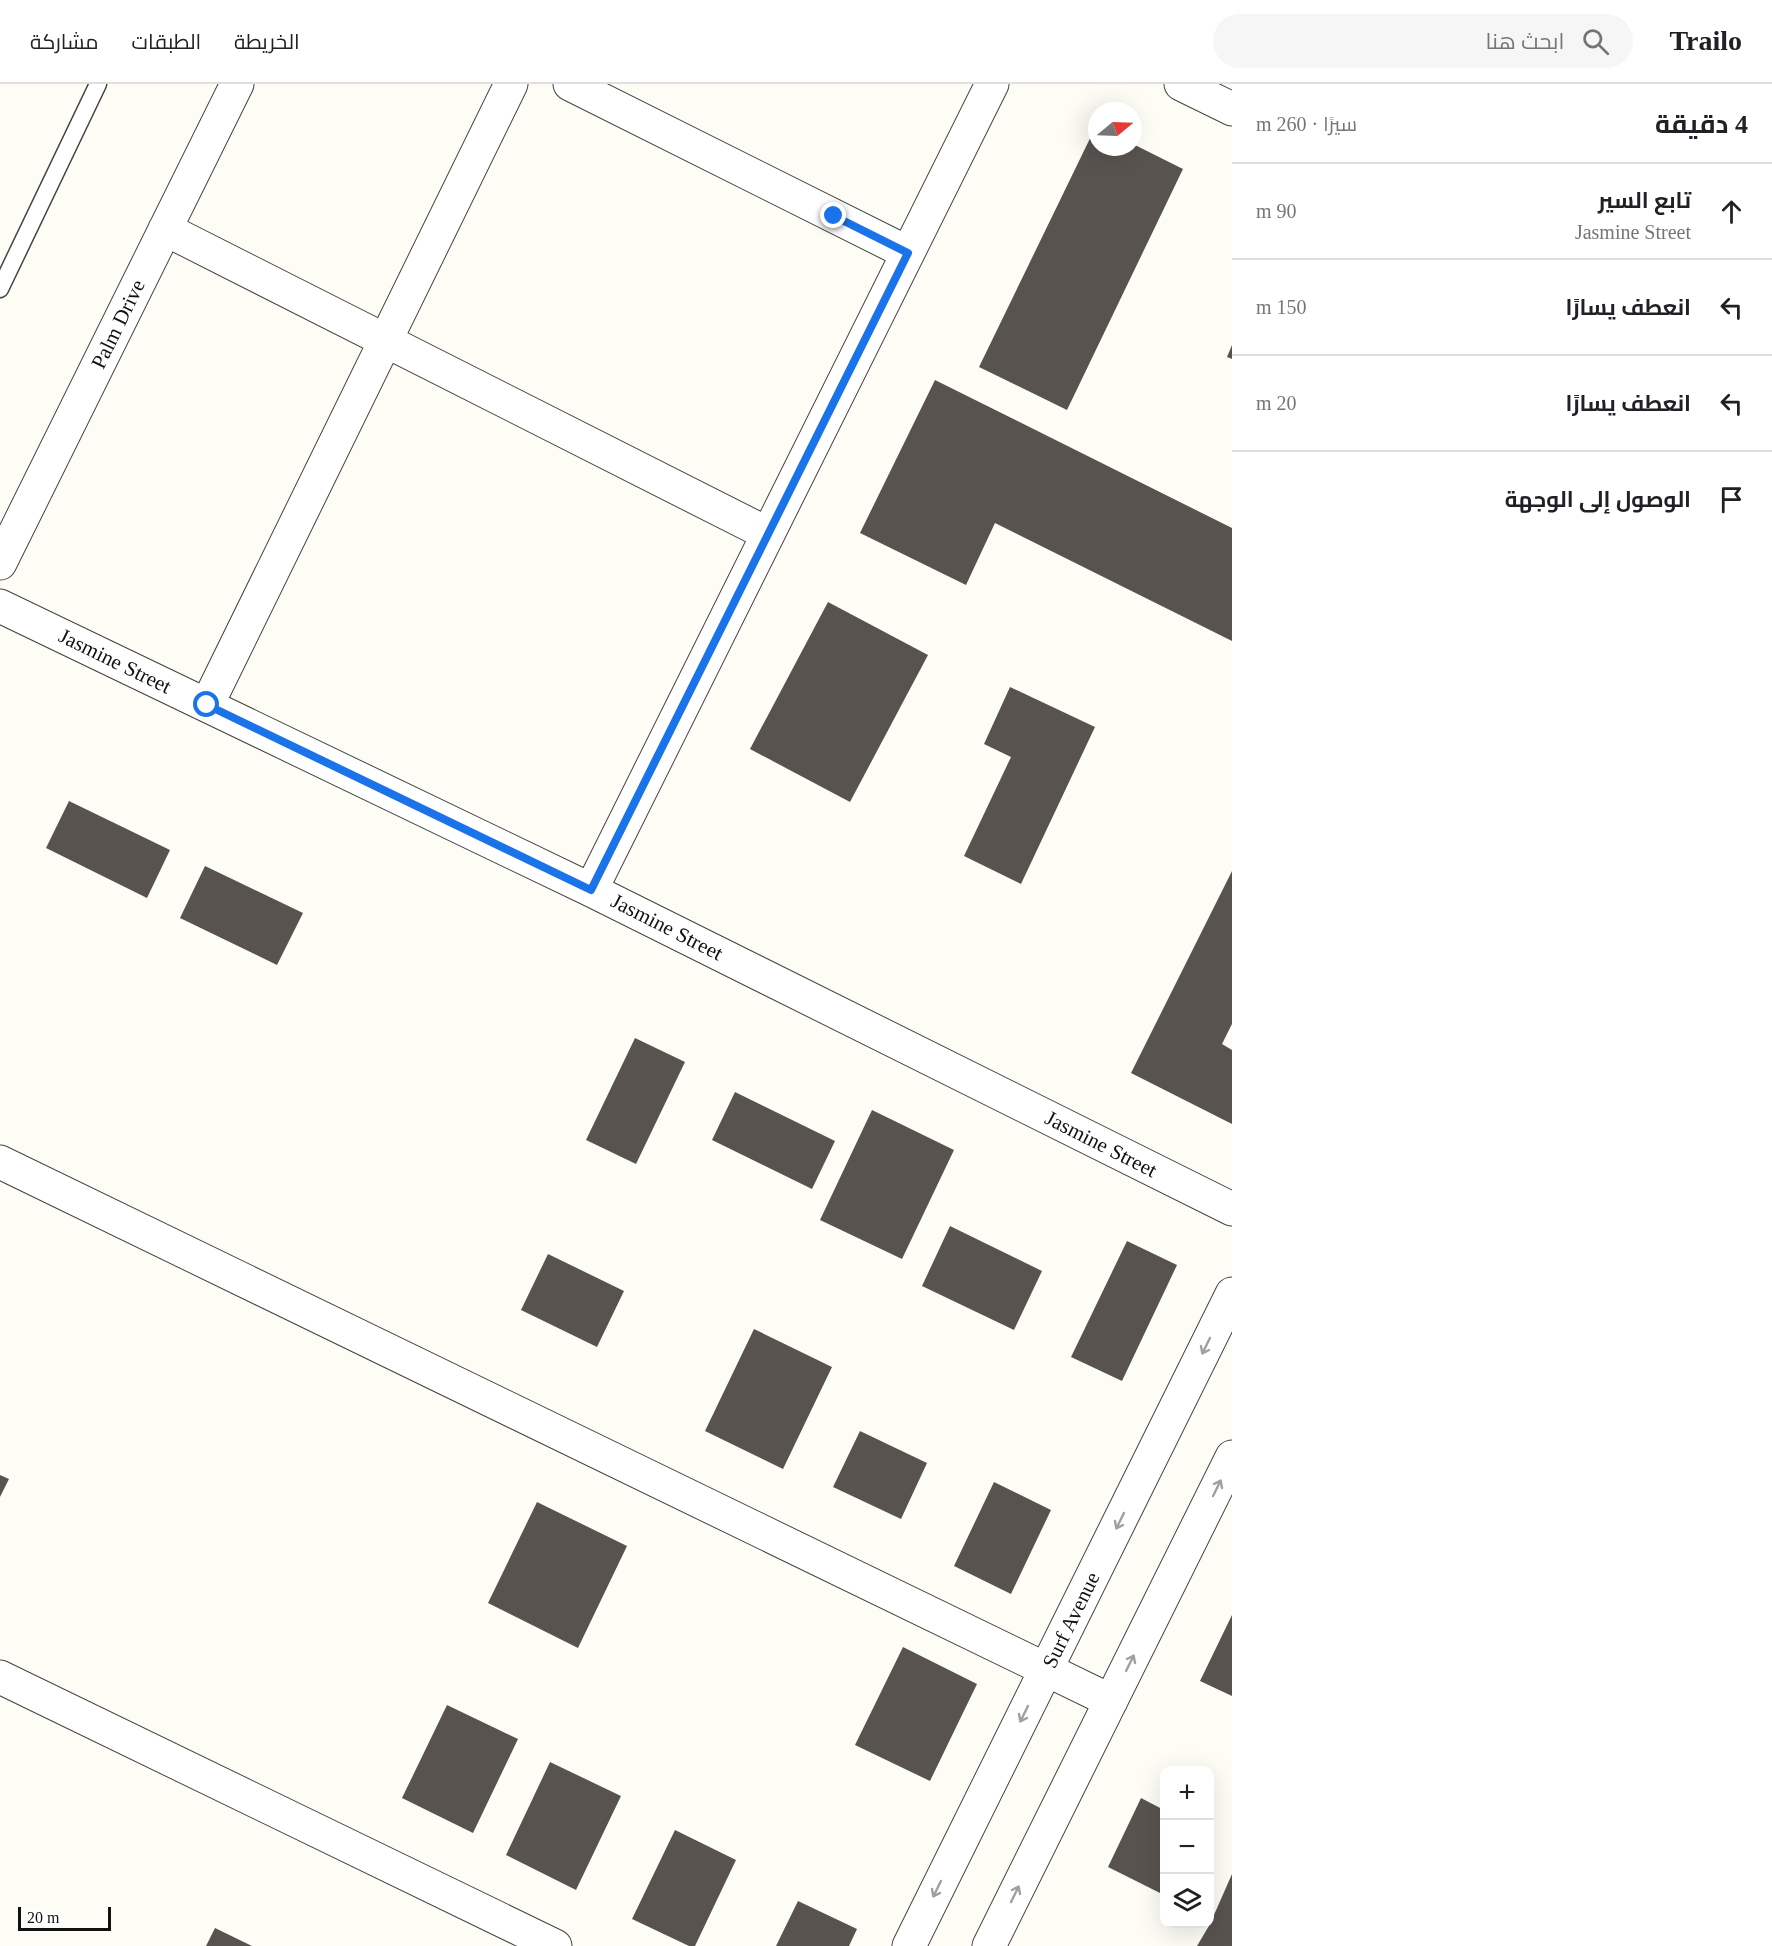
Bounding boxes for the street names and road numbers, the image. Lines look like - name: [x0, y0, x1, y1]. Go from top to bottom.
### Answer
- street label: Palm Drive: [86, 275, 150, 373]
- street label: Jasmine Street: [55, 623, 175, 699]
- street label: Jasmine Street: [607, 889, 727, 965]
- street label: Jasmine Street: [1041, 1106, 1161, 1182]
- street label: Surf Avenue: [1037, 1568, 1105, 1672]

